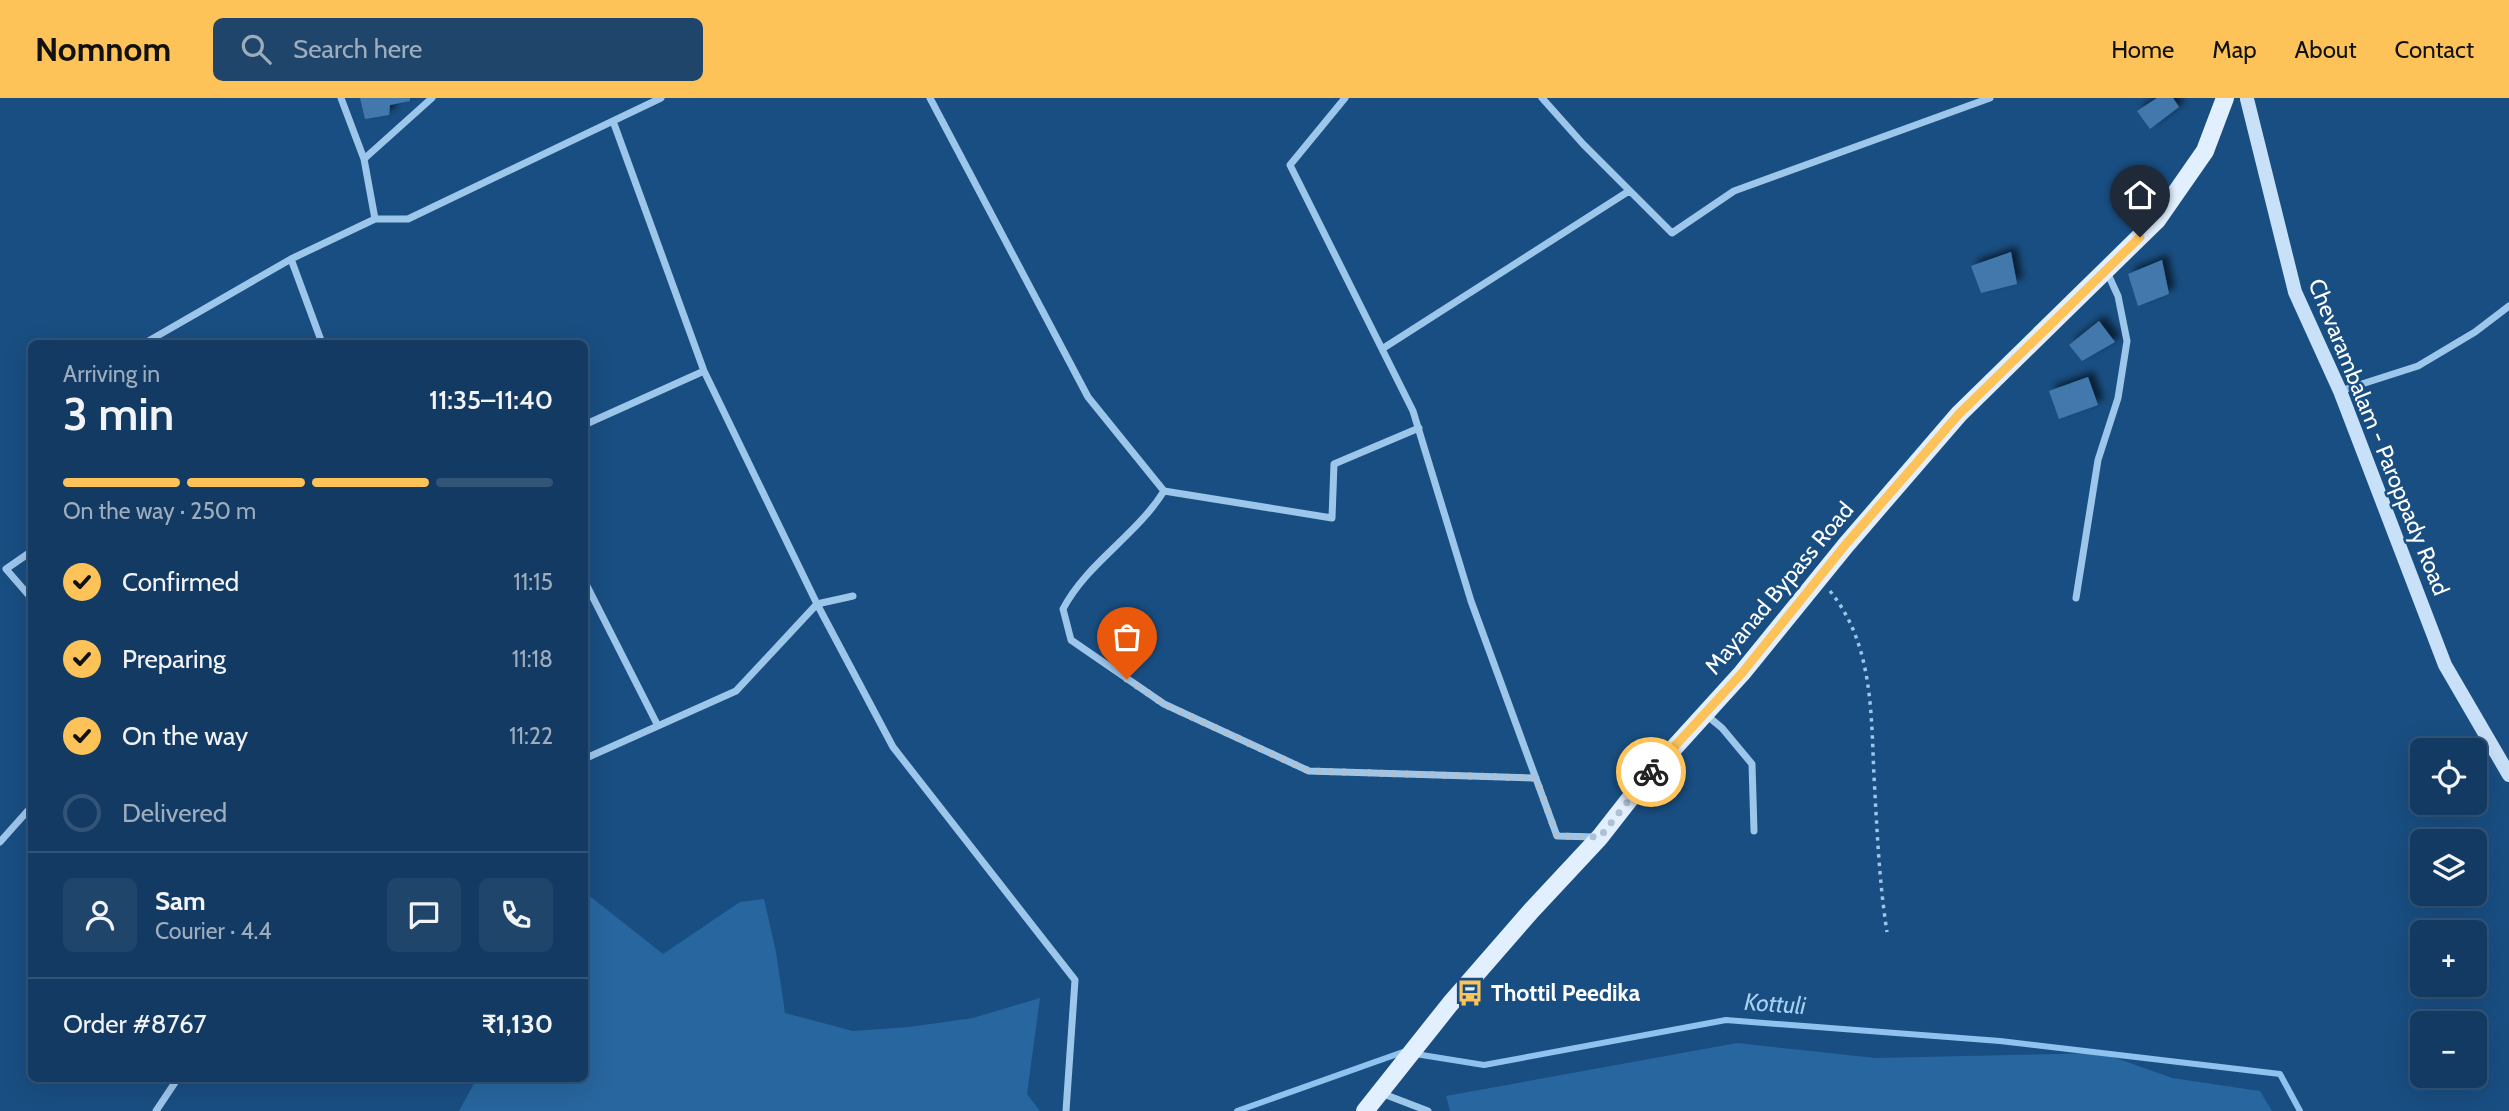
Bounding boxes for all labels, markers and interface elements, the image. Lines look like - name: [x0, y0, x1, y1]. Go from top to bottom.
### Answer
- search box: [213, 18, 703, 81]
- text: Nomnom: [35, 29, 171, 69]
- icon: search: [237, 30, 275, 68]
- text: Search here: [293, 33, 422, 65]
- text: Home: [2111, 35, 2174, 64]
- text: Map: [2212, 35, 2257, 64]
- text: About: [2295, 35, 2357, 64]
- text: Contact: [2395, 35, 2474, 64]
- pin: [2110, 165, 2170, 237]
- icon: home: [2121, 176, 2159, 214]
- street label: Chevarambalam - Paroppady Road: [2303, 275, 2455, 599]
- text: Arriving in: [63, 360, 160, 388]
- text: 11:35–11:40: [429, 384, 553, 416]
- text: 3 min: [63, 386, 174, 442]
- street label: Mayanad Bypass Road: [1699, 496, 1859, 680]
- text: On the way · 250 m: [63, 497, 256, 525]
- icon: check: [63, 563, 101, 601]
- text: Confirmed: [122, 566, 239, 598]
- text: 11:15: [513, 568, 553, 596]
- pin: [1097, 607, 1157, 679]
- icon: bag: [1108, 618, 1146, 656]
- icon: check: [63, 640, 101, 678]
- text: Preparing: [122, 643, 226, 675]
- text: 11:18: [512, 645, 553, 673]
- icon: check: [63, 717, 101, 755]
- text: On the way: [122, 720, 248, 752]
- text: 11:22: [509, 722, 553, 750]
- courier: [1616, 737, 1686, 807]
- map controls: [2410, 738, 2487, 1088]
- button: locate: [2410, 738, 2487, 815]
- icon: bike: [1632, 753, 1670, 791]
- text: Delivered: [122, 797, 227, 829]
- button: layers: [2410, 829, 2487, 906]
- button: person: [63, 878, 137, 952]
- button: chat: [387, 878, 461, 952]
- button: phone: [479, 878, 553, 952]
- text: Sam: [155, 885, 206, 917]
- text: Courier · 4.4: [155, 917, 272, 945]
- button: +: [2410, 920, 2487, 997]
- bus stop icon: Thottil Peedika: [1455, 978, 1485, 1008]
- place label: Thottil Peedika: [1491, 979, 1641, 1007]
- water label: Kottuli: [1743, 987, 1808, 1020]
- text: Order #8767: [63, 1008, 207, 1040]
- text: ₹1,130: [482, 1008, 553, 1040]
- button: −: [2410, 1011, 2487, 1088]

